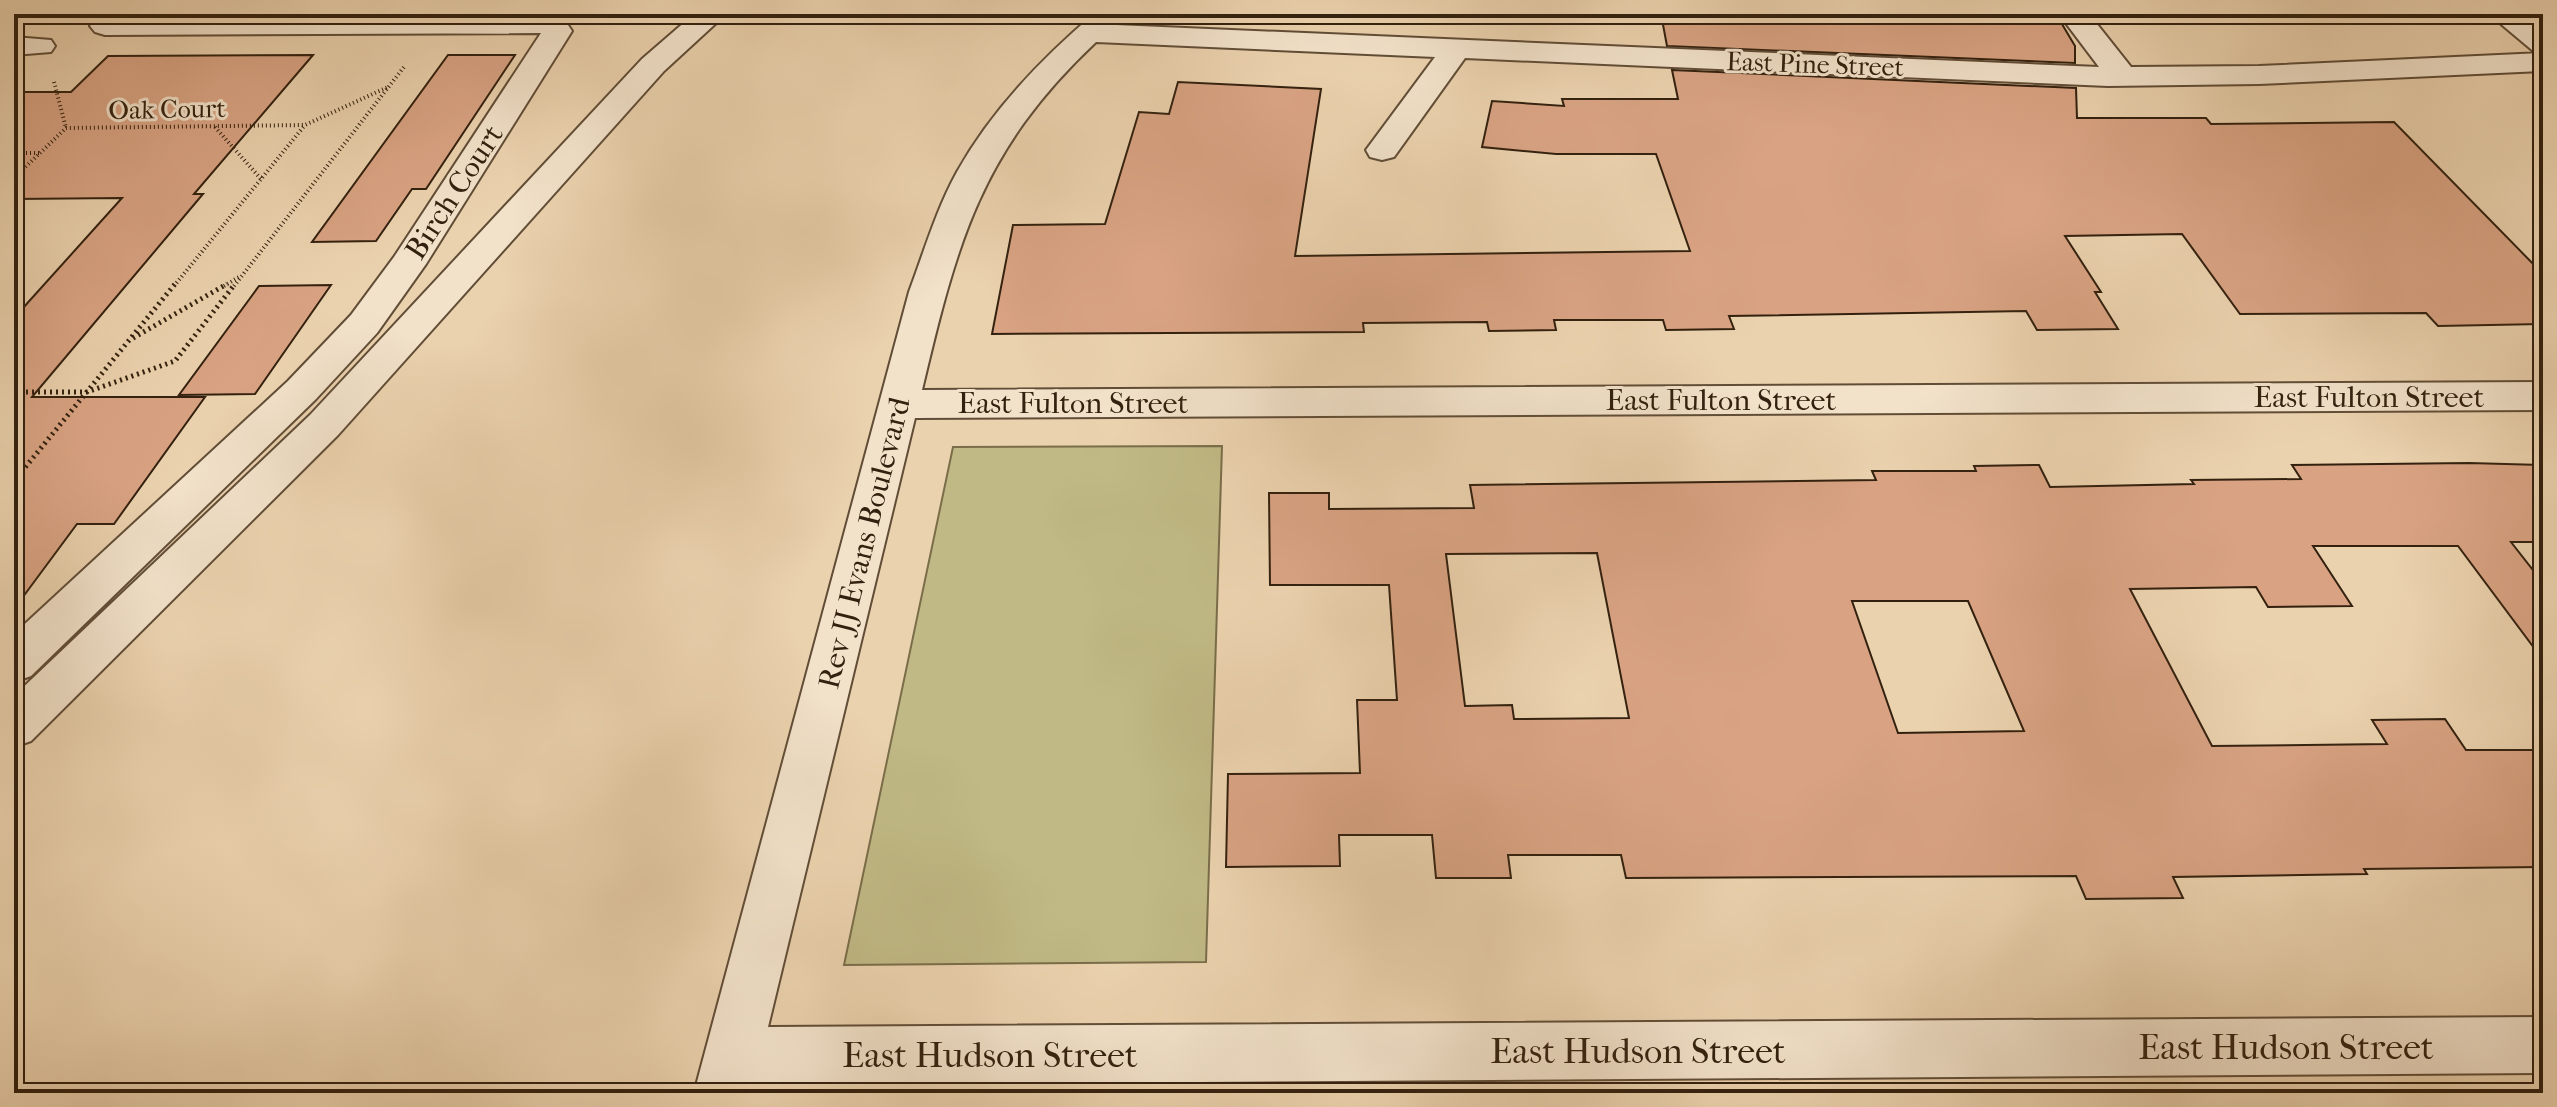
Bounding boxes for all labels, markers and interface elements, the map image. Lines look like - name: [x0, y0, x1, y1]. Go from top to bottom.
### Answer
- street label: East Pine Street: [1726, 46, 1905, 83]
- street label: Oak Court: [108, 93, 227, 126]
- street label: Birch Court: [398, 118, 511, 266]
- street label: East Fulton Street: [2254, 380, 2484, 415]
- street label: East Fulton Street: [1606, 383, 1836, 418]
- street label: East Fulton Street: [958, 386, 1188, 421]
- street label: Rev JJ Evans Boulevard: [811, 393, 918, 692]
- street label: East Hudson Street: [2138, 1026, 2434, 1068]
- street label: East Hudson Street: [1490, 1030, 1786, 1072]
- street label: East Hudson Street: [842, 1034, 1138, 1076]

